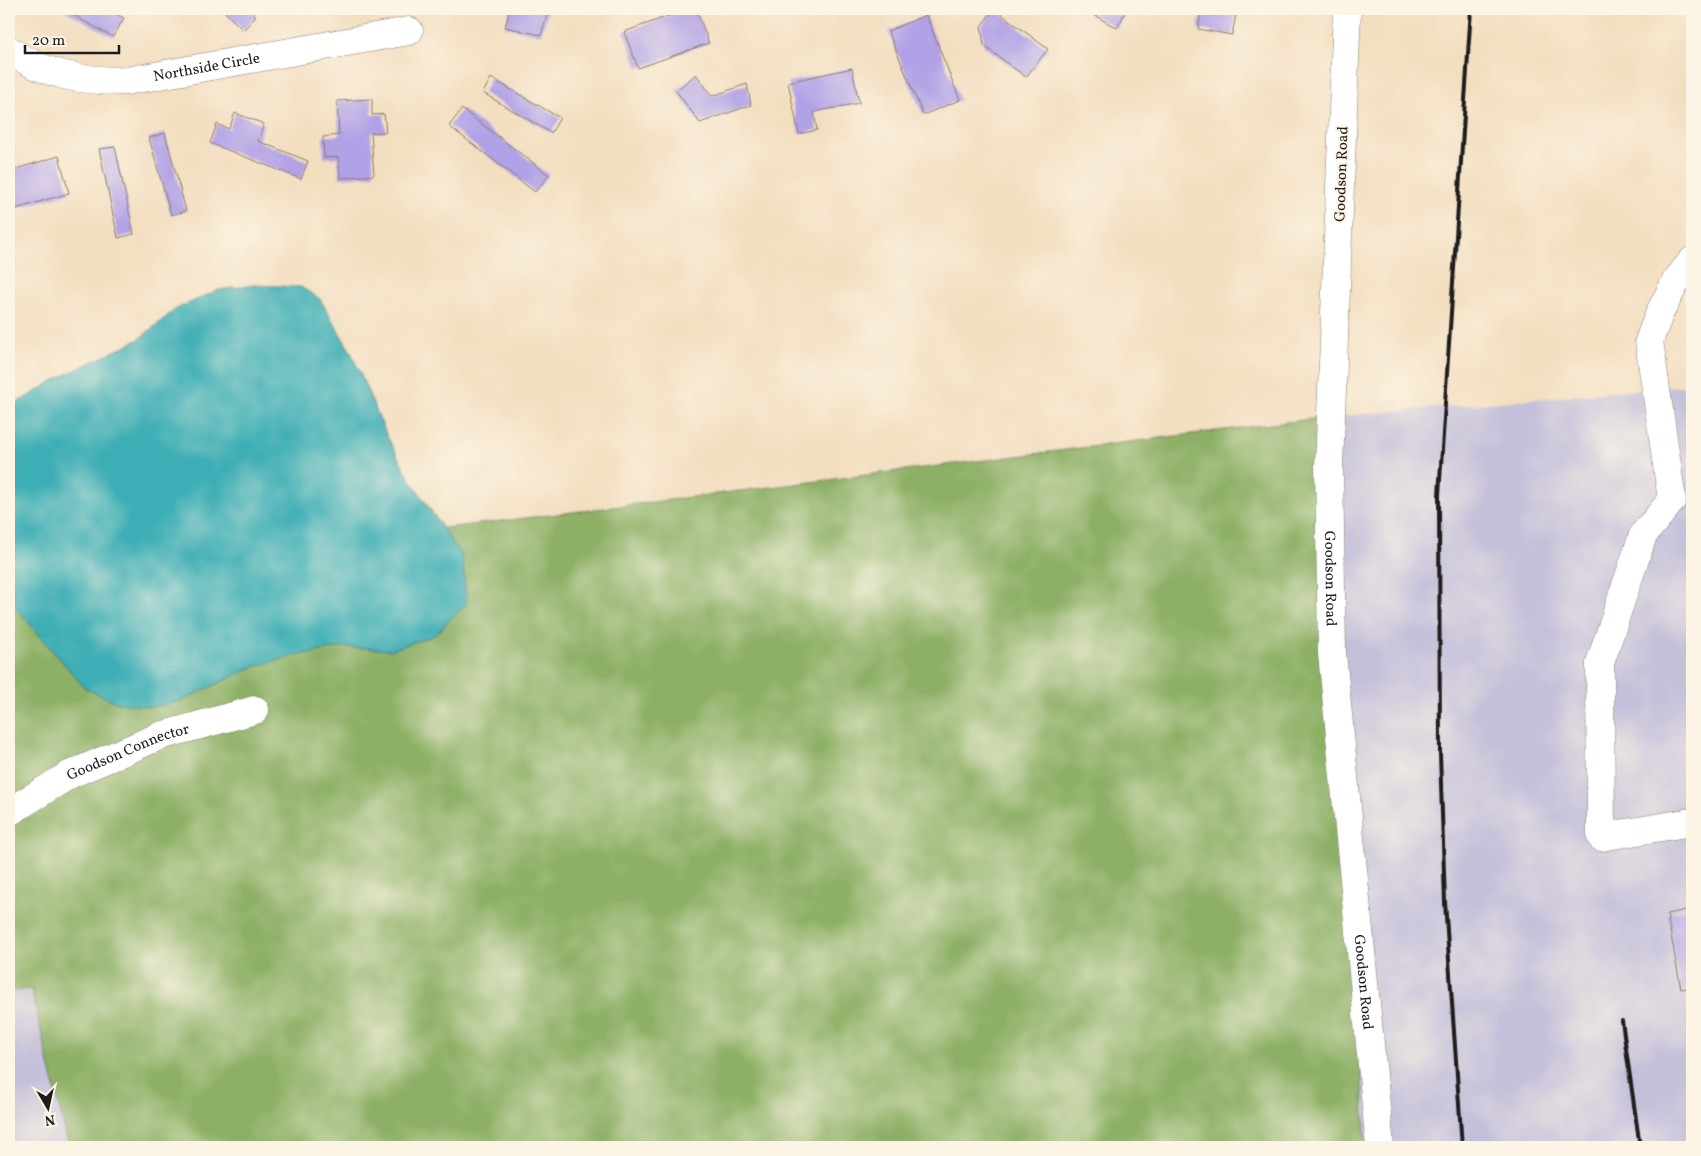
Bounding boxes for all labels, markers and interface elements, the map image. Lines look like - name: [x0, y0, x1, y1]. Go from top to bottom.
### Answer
- scale bar: [25, 22, 119, 54]
- text: 20 m: [32, 31, 65, 52]
- street label: Northside Circle: [152, 49, 262, 88]
- street label: Goodson Road: [1330, 126, 1355, 222]
- street label: Goodson Road: [1318, 531, 1341, 627]
- street label: Goodson Connector: [64, 719, 192, 787]
- street label: Goodson Road: [1347, 934, 1378, 1031]
- north arrow: [22, 1084, 72, 1134]
- text: N: [43, 1109, 56, 1130]

